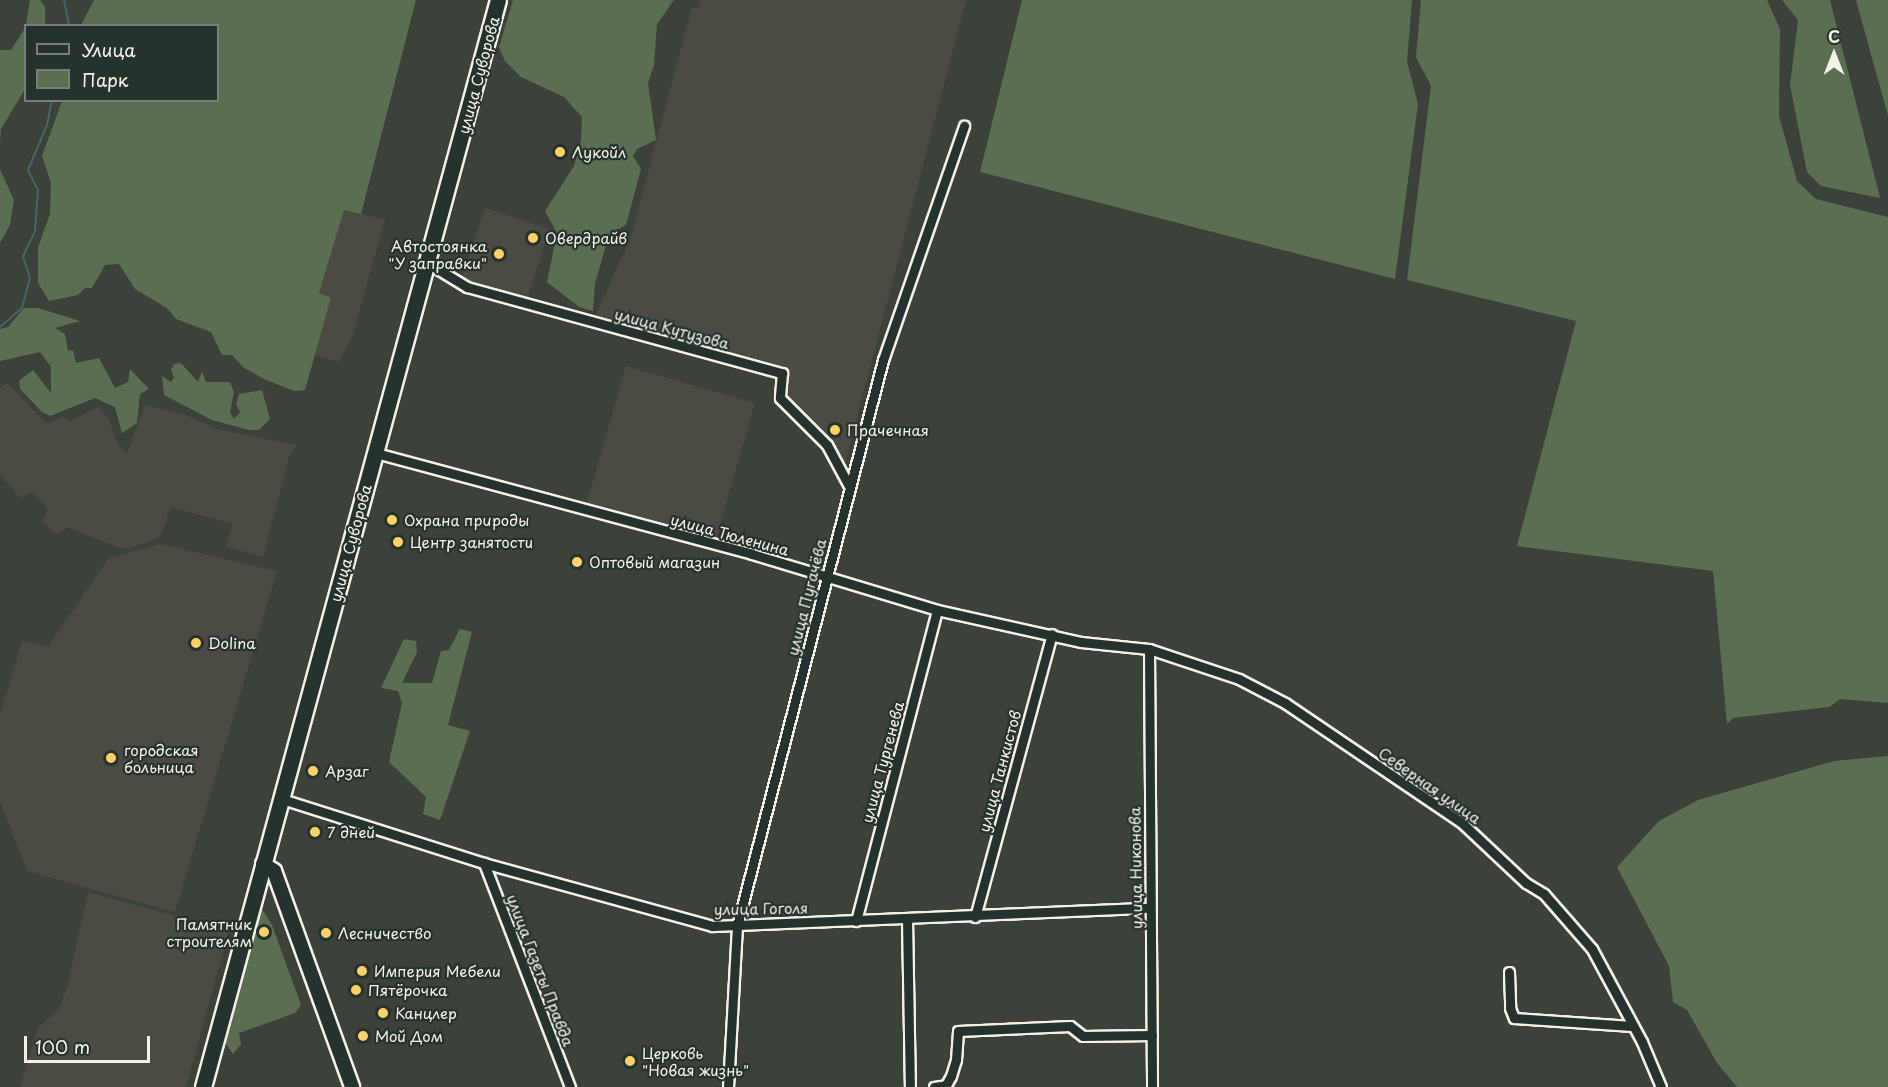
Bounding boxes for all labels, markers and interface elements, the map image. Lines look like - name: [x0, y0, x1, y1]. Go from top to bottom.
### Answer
- street label: улица Суворова: [454, 14, 502, 136]
- legend: [24, 24, 219, 102]
- north arrow: [1804, 24, 1864, 84]
- text: С: [1828, 24, 1840, 48]
- text: Улица: [82, 36, 136, 63]
- text: Парк: [82, 66, 128, 93]
- place label: Лукойл: [572, 143, 626, 161]
- marker: Лукойл: [553, 145, 567, 159]
- place label: Овердрайв: [545, 229, 627, 247]
- marker: Овердрайв: [526, 231, 540, 245]
- place label: Автостоянка "У заправки": [387, 236, 487, 271]
- marker: Автостоянка "У заправки": [492, 247, 506, 261]
- street label: улица Кутузова: [612, 304, 732, 352]
- place label: Прачечная: [847, 421, 929, 439]
- marker: Прачечная: [828, 423, 842, 437]
- street label: улица Суворова: [326, 482, 374, 604]
- street label: улица Тюленина: [669, 509, 791, 559]
- place label: Охрана природы: [404, 511, 530, 529]
- marker: Охрана природы: [385, 513, 399, 527]
- place label: Центр занятости: [410, 533, 534, 551]
- marker: Центр занятости: [391, 535, 405, 549]
- street label: улица Пугачёва: [783, 536, 829, 658]
- place label: Оптовый магазин: [589, 553, 720, 571]
- marker: Оптовый магазин: [570, 555, 584, 569]
- place label: Dolina: [208, 634, 256, 652]
- marker: Dolina: [189, 636, 203, 650]
- street label: улица Тургенева: [857, 699, 907, 825]
- street label: улица Танкистов: [974, 708, 1024, 834]
- place label: городская больница: [124, 740, 199, 775]
- street label: Северная улица: [1375, 743, 1485, 827]
- marker: городская больница: [102, 749, 120, 767]
- place label: Арзаг: [325, 762, 369, 780]
- marker: Арзаг: [306, 764, 320, 778]
- street label: улица Никонова: [1125, 806, 1145, 930]
- place label: 7 дней: [327, 823, 375, 841]
- marker: 7 дней: [308, 825, 322, 839]
- street label: улица Газеты Правда: [504, 891, 578, 1049]
- street label: улица Гоголя: [713, 898, 809, 918]
- place label: Памятник строителям: [167, 914, 252, 949]
- place label: Лесничество: [338, 924, 431, 942]
- marker: Памятник строителям: [257, 925, 271, 939]
- marker: Лесничество: [319, 926, 333, 940]
- place label: Империя Мебели: [374, 962, 501, 980]
- marker: Империя Мебели: [355, 964, 369, 978]
- place label: Пятёрочка: [368, 981, 447, 999]
- marker: Пятёрочка: [349, 983, 363, 997]
- place label: Канцлер: [395, 1004, 457, 1022]
- marker: Канцлер: [376, 1006, 390, 1020]
- scale bar: [27, 1024, 153, 1062]
- place label: Мой Дом: [375, 1027, 443, 1045]
- marker: Мой Дом: [356, 1029, 370, 1043]
- text: 100 m: [35, 1033, 90, 1060]
- place label: Церковь "Новая жизнь": [642, 1043, 749, 1078]
- marker: Церковь "Новая жизнь": [623, 1054, 637, 1068]

